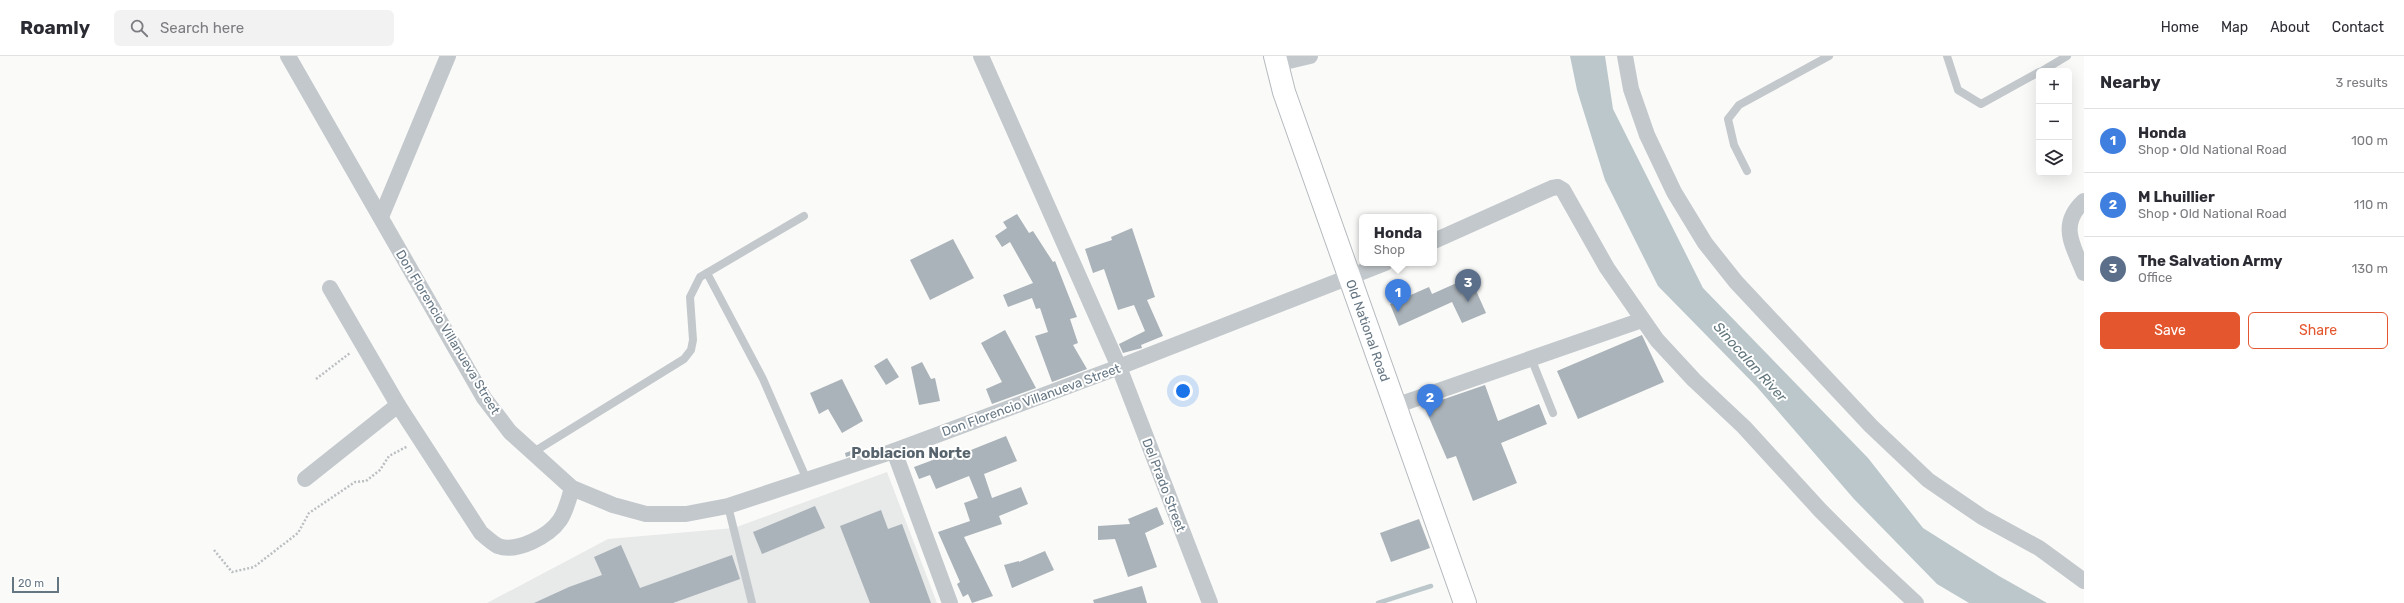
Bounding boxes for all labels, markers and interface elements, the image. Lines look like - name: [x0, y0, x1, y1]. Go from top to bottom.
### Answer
- search box: [114, 10, 394, 46]
- text: Roamly: [20, 16, 90, 39]
- icon: search: [128, 17, 150, 39]
- text: Search here: [160, 19, 244, 37]
- text: Home: [2161, 19, 2199, 36]
- text: Map: [2221, 19, 2248, 36]
- text: About: [2270, 19, 2310, 36]
- text: Contact: [2332, 19, 2384, 36]
- map controls: [2036, 68, 2072, 176]
- button: +: [2036, 68, 2072, 104]
- text: Nearby: [2100, 72, 2161, 92]
- text: 3 results: [2336, 75, 2388, 90]
- button: −: [2036, 104, 2072, 140]
- text: Honda: [2138, 124, 2186, 142]
- text: 1: [2110, 133, 2116, 148]
- text: 100 m: [2351, 133, 2388, 148]
- button: layers: [2036, 140, 2072, 176]
- text: Shop · Old National Road: [2138, 142, 2287, 157]
- text: M Lhuillier: [2138, 188, 2215, 206]
- text: 2: [2109, 197, 2117, 212]
- text: 110 m: [2354, 197, 2388, 212]
- text: Shop · Old National Road: [2138, 206, 2287, 221]
- popup: [1359, 214, 1437, 266]
- text: Honda: [1374, 224, 1422, 242]
- text: Shop: [1374, 242, 1405, 257]
- street label: Don Florencio Villanueva Street: [393, 247, 503, 417]
- text: The Salvation Army: [2138, 252, 2282, 270]
- text: 3: [2109, 261, 2117, 276]
- text: 130 m: [2352, 261, 2388, 276]
- pin: 3: [1455, 269, 1481, 302]
- text: Office: [2138, 270, 2172, 285]
- street label: Old National Road: [1343, 277, 1393, 383]
- pin: 1: [1385, 279, 1411, 312]
- button: Save: [2100, 312, 2240, 349]
- button: Share: [2248, 312, 2388, 349]
- water label: Sinocalan River: [1710, 319, 1791, 406]
- street label: Don Florencio Villanueva Street: [940, 361, 1122, 439]
- your location: [1173, 381, 1193, 401]
- pin: 2: [1417, 384, 1443, 417]
- street label: Del Prado Street: [1139, 436, 1189, 534]
- district label: Poblacion Norte: [851, 444, 971, 462]
- scale bar: [12, 575, 59, 594]
- text: 20 m: [18, 577, 44, 590]

